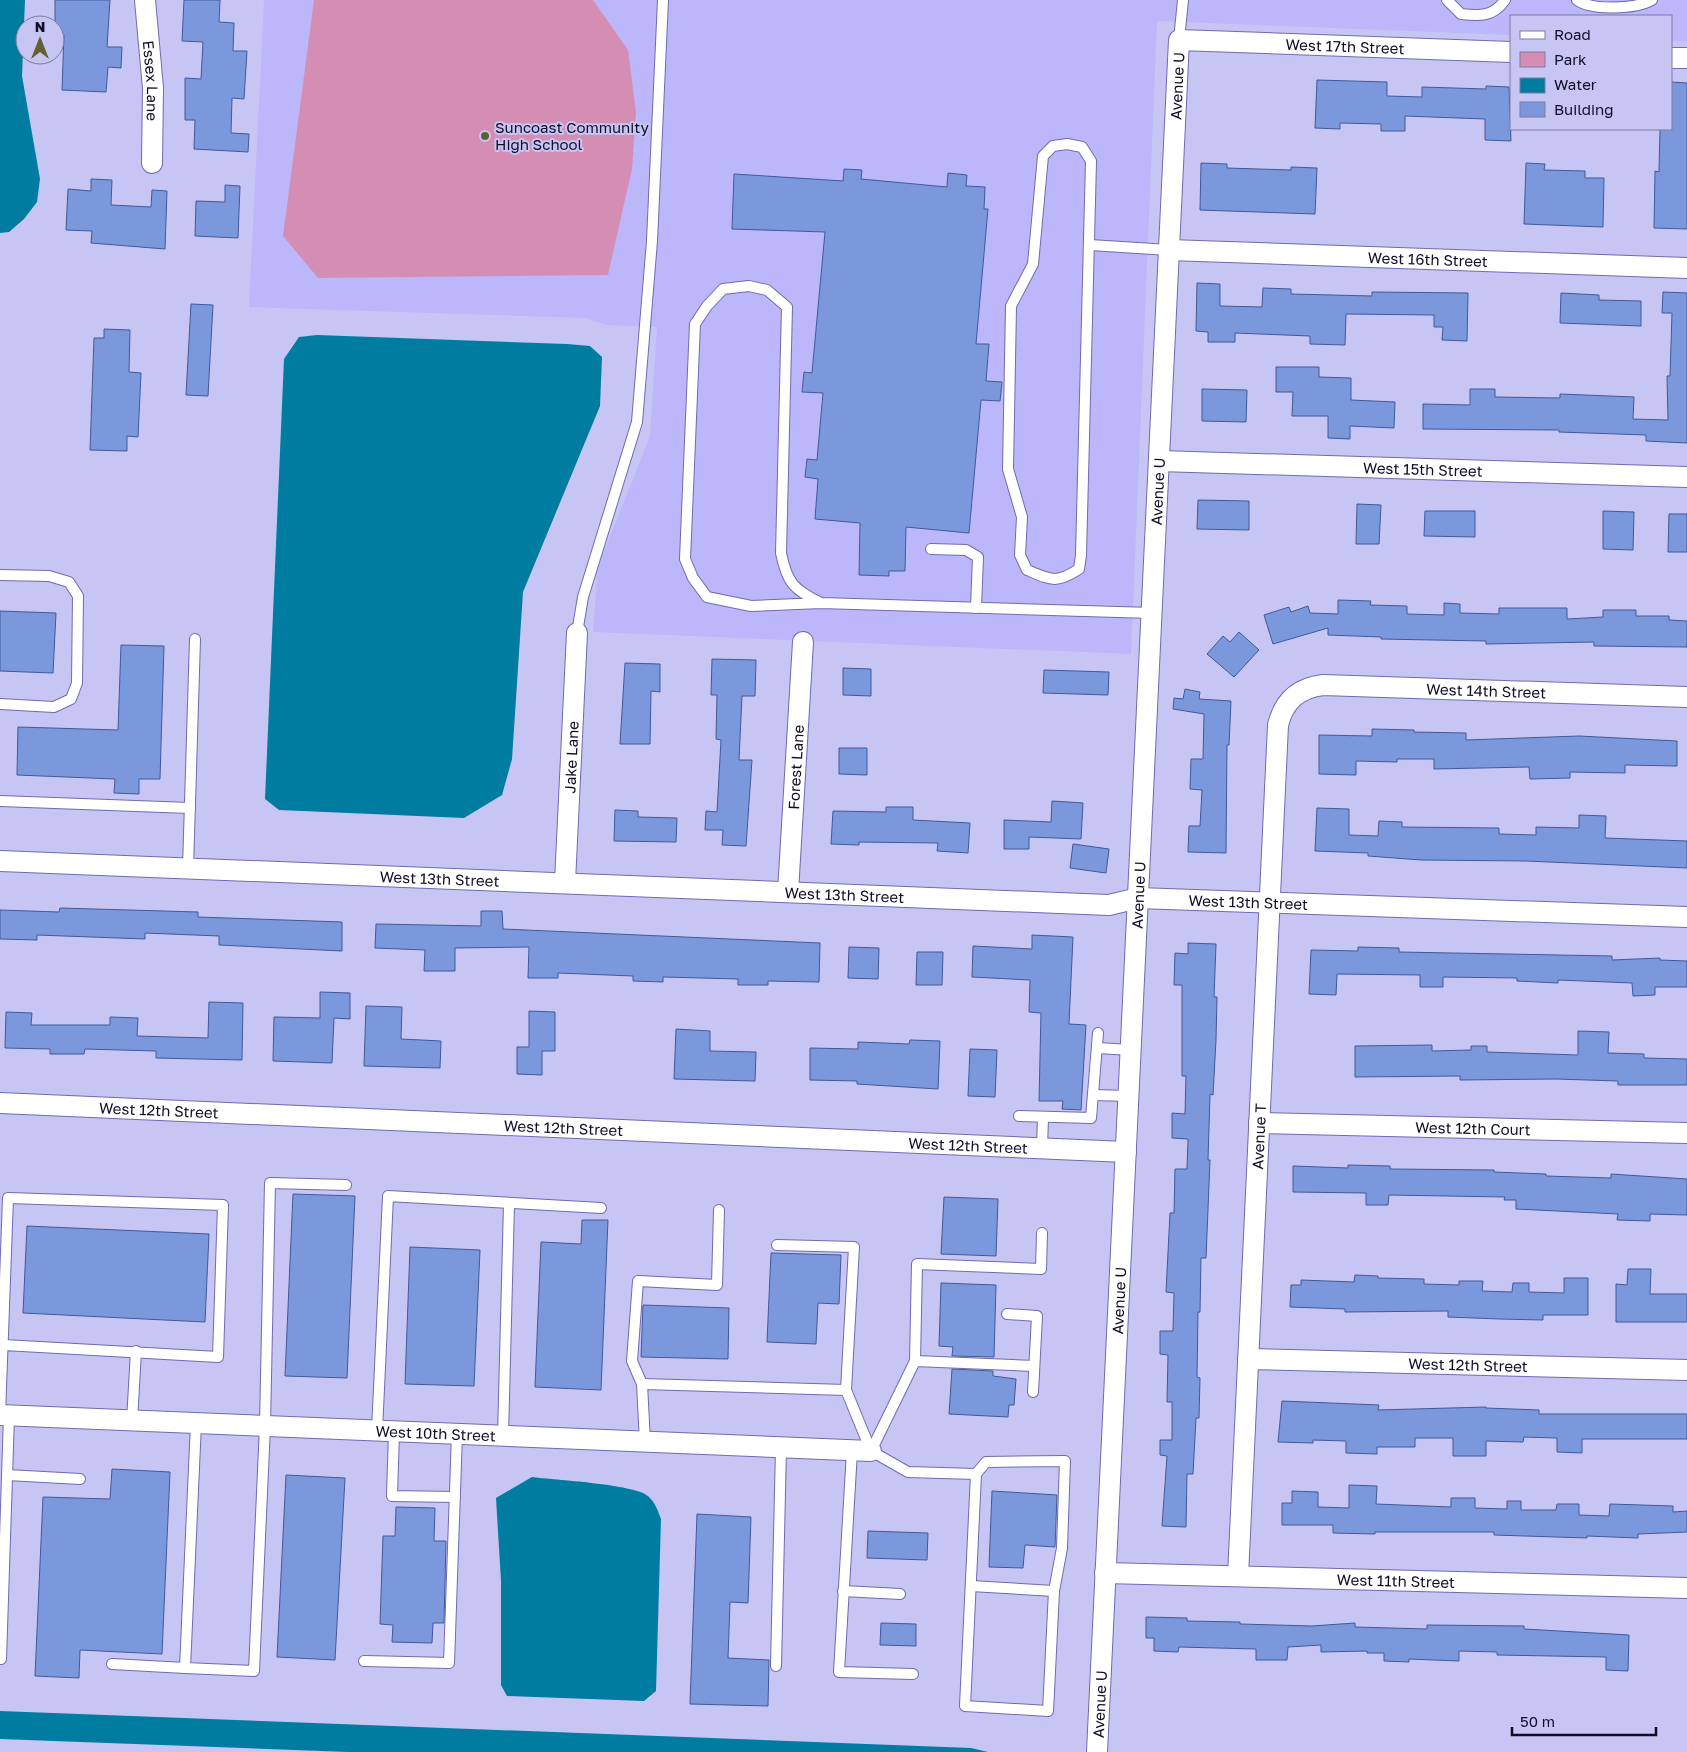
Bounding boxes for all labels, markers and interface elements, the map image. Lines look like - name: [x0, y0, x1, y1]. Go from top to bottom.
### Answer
- north arrow: [15, 15, 65, 65]
- legend: [1510, 15, 1672, 130]
- text: N: [35, 18, 45, 35]
- text: Road: [1554, 25, 1591, 43]
- street label: West 17th Street: [1285, 35, 1405, 57]
- street label: Essex Lane: [140, 40, 162, 121]
- text: Park: [1554, 50, 1587, 68]
- street label: Avenue U: [1166, 52, 1187, 120]
- text: Water: [1554, 75, 1597, 93]
- text: Building: [1554, 100, 1614, 118]
- place label: Suncoast Community High School: [495, 118, 650, 153]
- marker: Suncoast Community High School: [479, 130, 491, 142]
- street label: West 16th Street: [1368, 248, 1488, 270]
- street label: Avenue U: [1147, 457, 1168, 526]
- street label: West 15th Street: [1363, 458, 1483, 480]
- street label: West 14th Street: [1426, 679, 1547, 701]
- street label: Jake Lane: [560, 720, 582, 794]
- street label: Forest Lane: [784, 724, 807, 810]
- street label: Avenue U: [1127, 861, 1149, 929]
- street label: West 13th Street: [379, 867, 500, 890]
- street label: West 13th Street: [784, 883, 905, 906]
- street label: West 13th Street: [1188, 891, 1308, 913]
- street label: West 12th Street: [99, 1098, 219, 1122]
- street label: Avenue T: [1248, 1103, 1269, 1170]
- street label: West 12th Street: [503, 1116, 624, 1139]
- street label: West 12th Court: [1415, 1118, 1531, 1138]
- street label: West 12th Street: [908, 1134, 1028, 1157]
- street label: Avenue U: [1108, 1266, 1129, 1335]
- street label: West 12th Street: [1408, 1354, 1528, 1375]
- street label: West 10th Street: [375, 1422, 496, 1444]
- street label: West 11th Street: [1337, 1570, 1455, 1591]
- street label: Avenue U: [1089, 1670, 1110, 1738]
- scale bar: [1512, 1704, 1656, 1736]
- text: 50 m: [1520, 1712, 1555, 1730]

